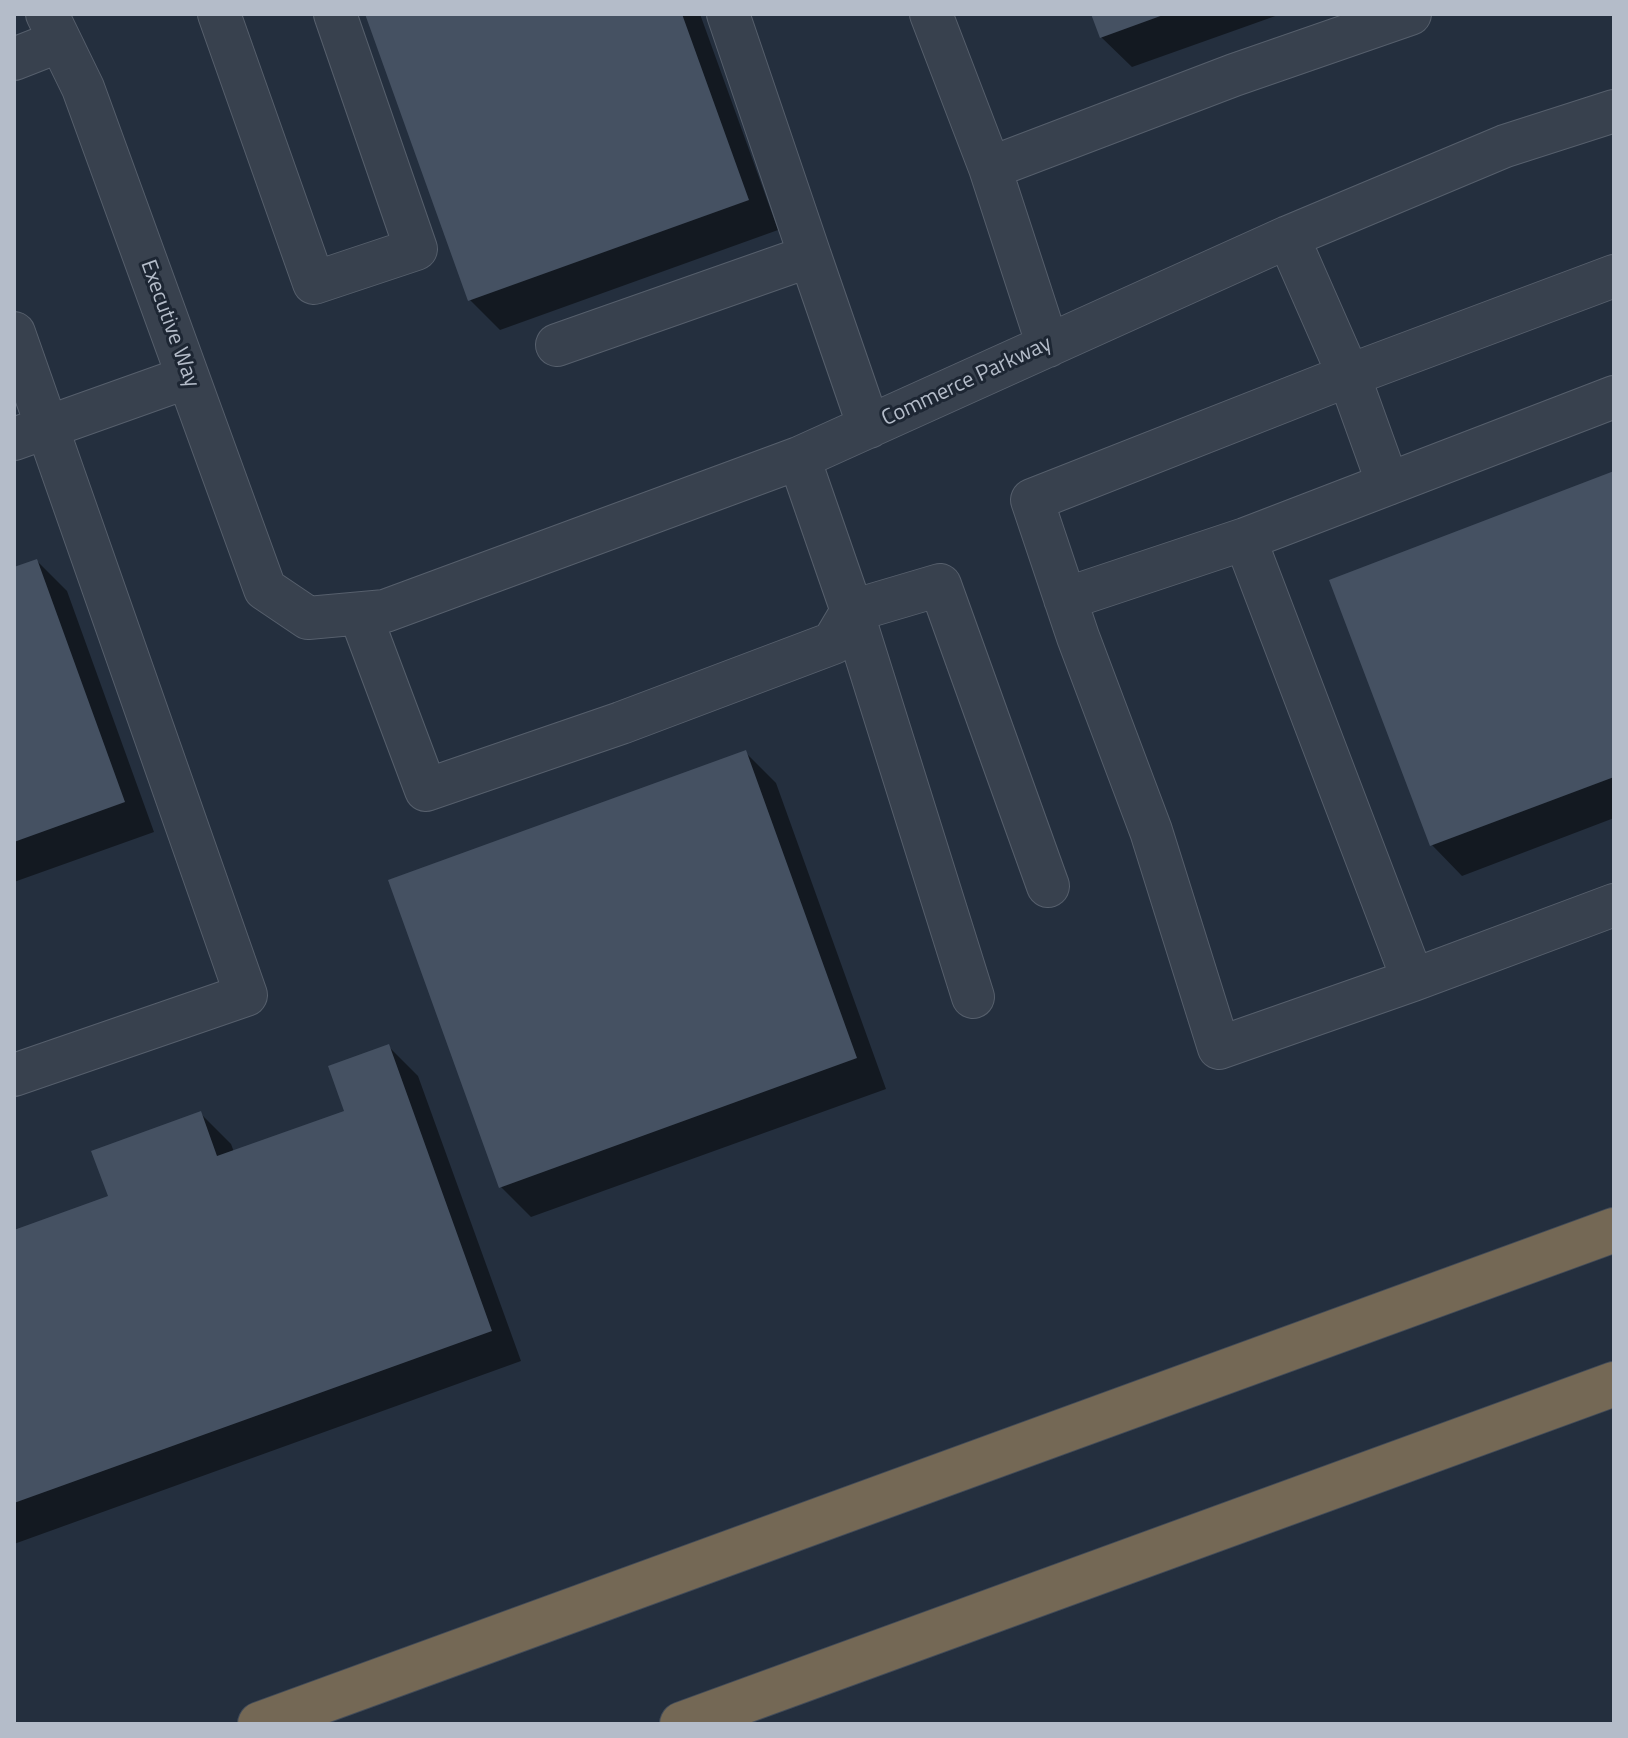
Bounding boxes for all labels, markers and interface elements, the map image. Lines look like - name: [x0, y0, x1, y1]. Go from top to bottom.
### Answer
- street label: Executive Way: [134, 257, 204, 391]
- street label: Commerce Parkway: [878, 331, 1056, 433]

